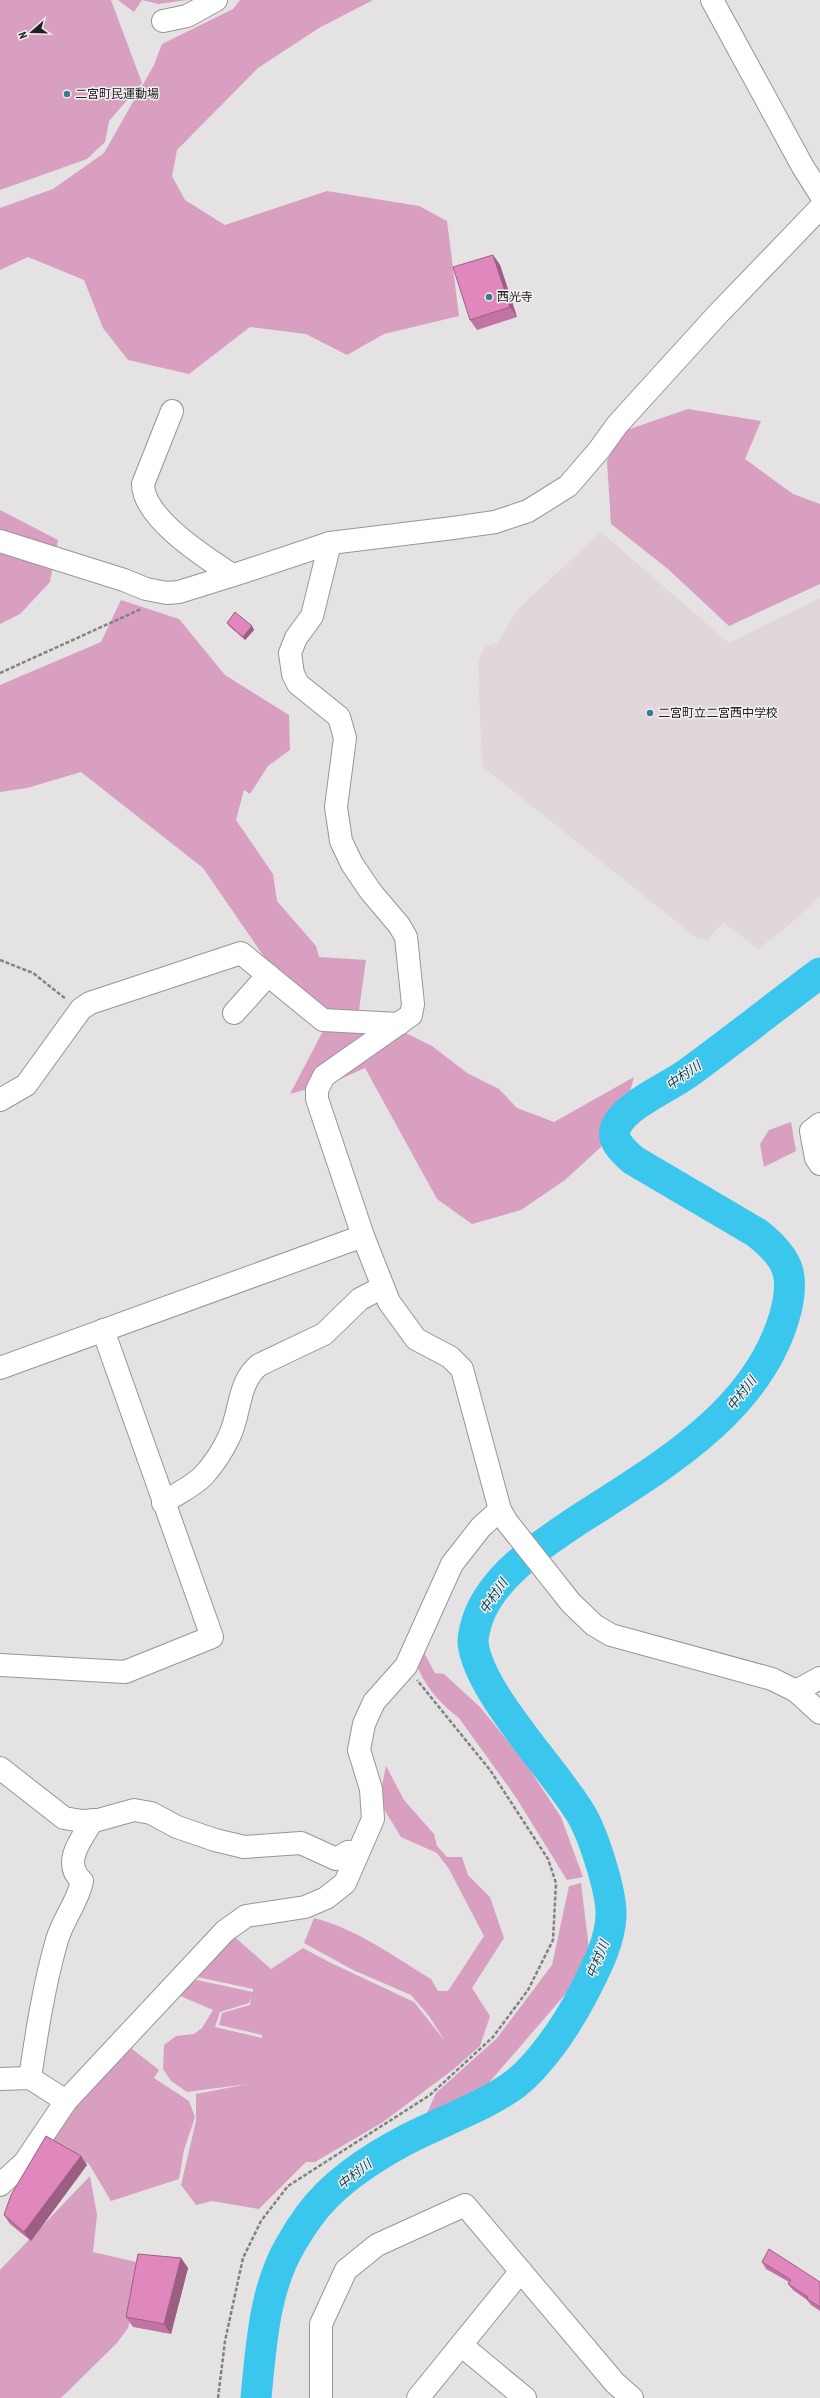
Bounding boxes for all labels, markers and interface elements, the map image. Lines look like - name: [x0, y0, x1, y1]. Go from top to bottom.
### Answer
- north arrow: [12, 12, 52, 52]
- text: N: [15, 30, 30, 41]
- place label: 二宮町民運動場: [75, 86, 159, 101]
- marker: 二宮町民運動場: [62, 89, 72, 99]
- place label: 西光寺: [497, 289, 533, 304]
- marker: 西光寺: [484, 292, 494, 302]
- place label: 二宮町立二宮西中学校: [658, 705, 778, 720]
- marker: 二宮町立二宮西中学校: [645, 708, 655, 718]
- water label: 中村川: [662, 1056, 706, 1094]
- water label: 中村川: [723, 1371, 761, 1414]
- water label: 中村川: [475, 1574, 513, 1617]
- water label: 中村川: [582, 1936, 613, 1980]
- water label: 中村川: [334, 2154, 376, 2193]

